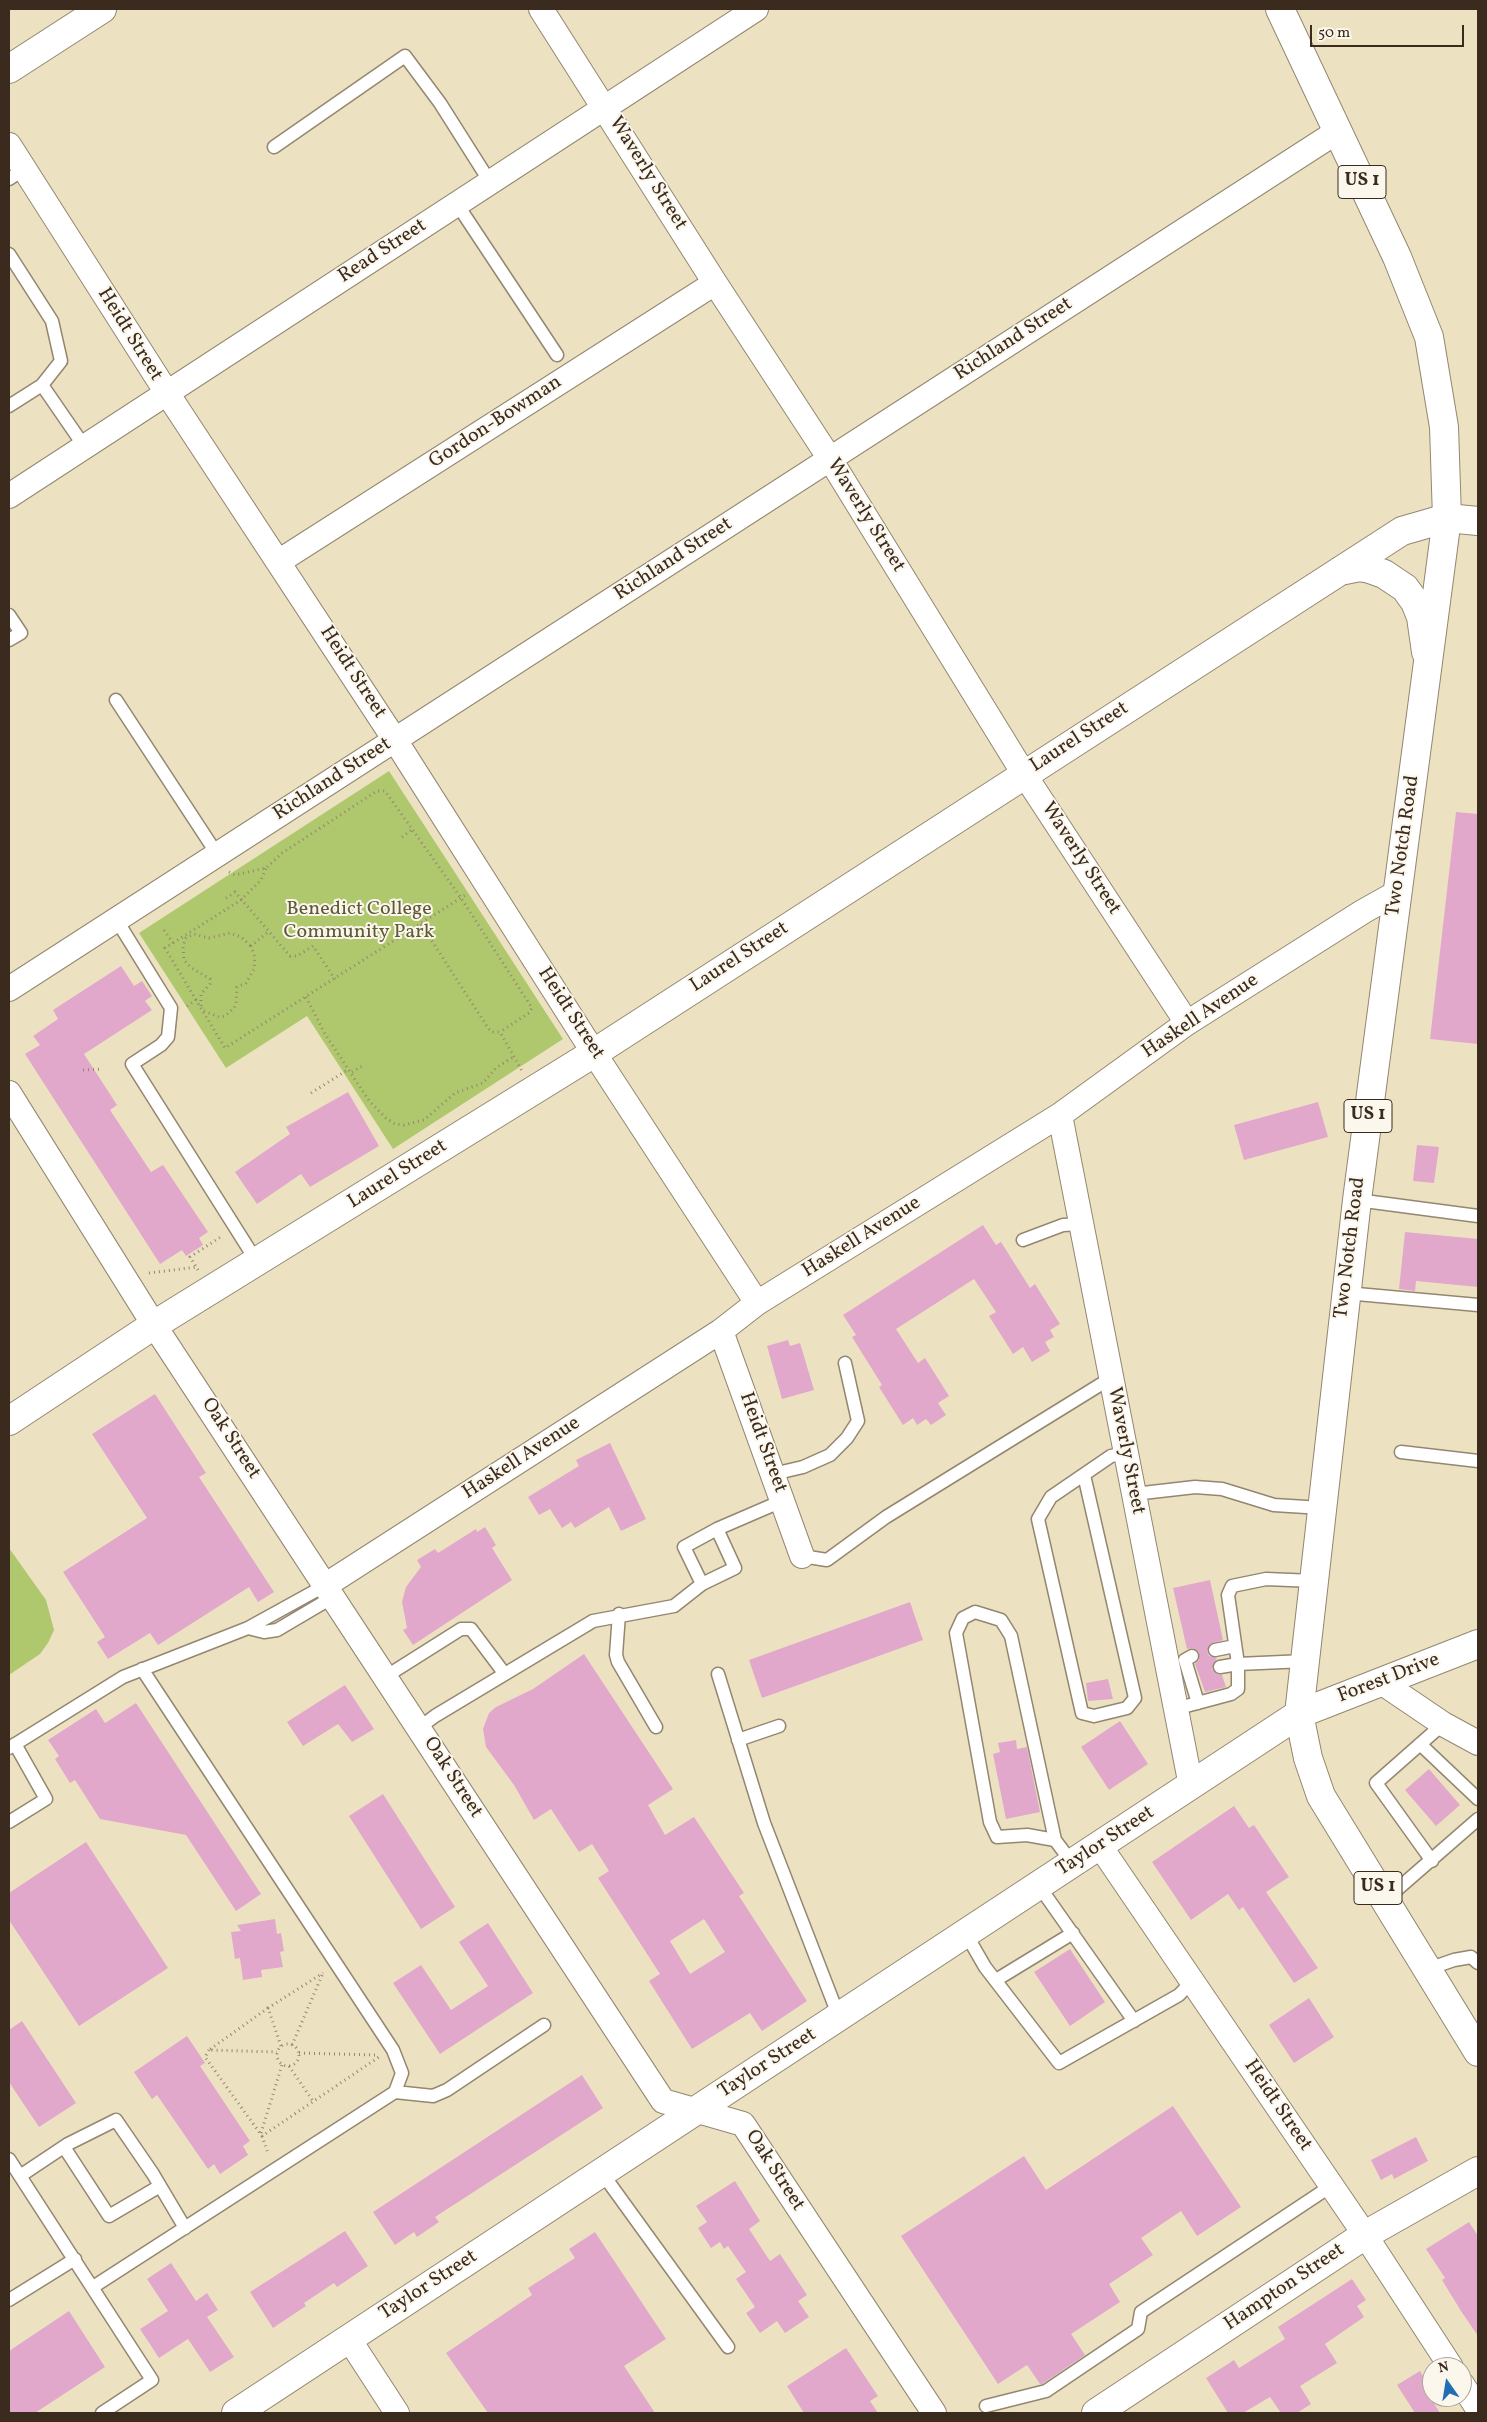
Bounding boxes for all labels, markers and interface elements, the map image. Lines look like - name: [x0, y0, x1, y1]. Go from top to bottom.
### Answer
- scale bar: [1312, 15, 1466, 47]
- text: 50 m: [1318, 23, 1350, 44]
- street label: Waverly Street: [603, 113, 691, 235]
- road number: US 1: [1338, 166, 1386, 198]
- street label: Read Street: [334, 215, 432, 289]
- street label: Heidt Street: [91, 284, 167, 386]
- street label: Richland Street: [951, 293, 1077, 387]
- street label: Gordon-Bowman: [425, 371, 567, 475]
- street label: Waverly Street: [821, 455, 909, 577]
- street label: Richland Street: [611, 513, 737, 607]
- street label: Heidt Street: [313, 622, 391, 724]
- street label: Laurel Street: [1026, 697, 1134, 779]
- street label: Richland Street: [270, 733, 396, 827]
- street label: Two Notch Road: [1382, 774, 1426, 918]
- street label: Waverly Street: [1035, 798, 1125, 920]
- park label: Benedict College Community Park: [283, 898, 435, 945]
- street label: Laurel Street: [686, 917, 794, 999]
- street label: Heidt Street: [531, 963, 609, 1065]
- street label: Haskell Avenue: [1138, 969, 1264, 1065]
- road number: US 1: [1344, 1100, 1392, 1132]
- street label: Laurel Street: [344, 1135, 452, 1215]
- street label: Two Notch Road: [1330, 1176, 1372, 1320]
- street label: Haskell Avenue: [798, 1192, 926, 1284]
- street label: Waverly Street: [1101, 1385, 1149, 1517]
- street label: Heidt Street: [733, 1389, 791, 1497]
- street label: Oak Street: [195, 1394, 265, 1484]
- street label: Haskell Avenue: [459, 1412, 585, 1506]
- street label: Forest Drive: [1335, 1649, 1443, 1709]
- street label: Oak Street: [417, 1733, 487, 1823]
- street label: Taylor Street: [1052, 1801, 1160, 1883]
- road number: US 1: [1354, 1872, 1402, 1905]
- street label: Taylor Street: [714, 2023, 822, 2105]
- street label: Heidt Street: [1238, 2056, 1316, 2156]
- street label: Oak Street: [739, 2126, 809, 2216]
- street label: Hampton Street: [1220, 2239, 1350, 2337]
- street label: Taylor Street: [375, 2245, 483, 2327]
- north arrow: [1422, 2357, 1472, 2407]
- text: N: [1437, 2357, 1451, 2378]

